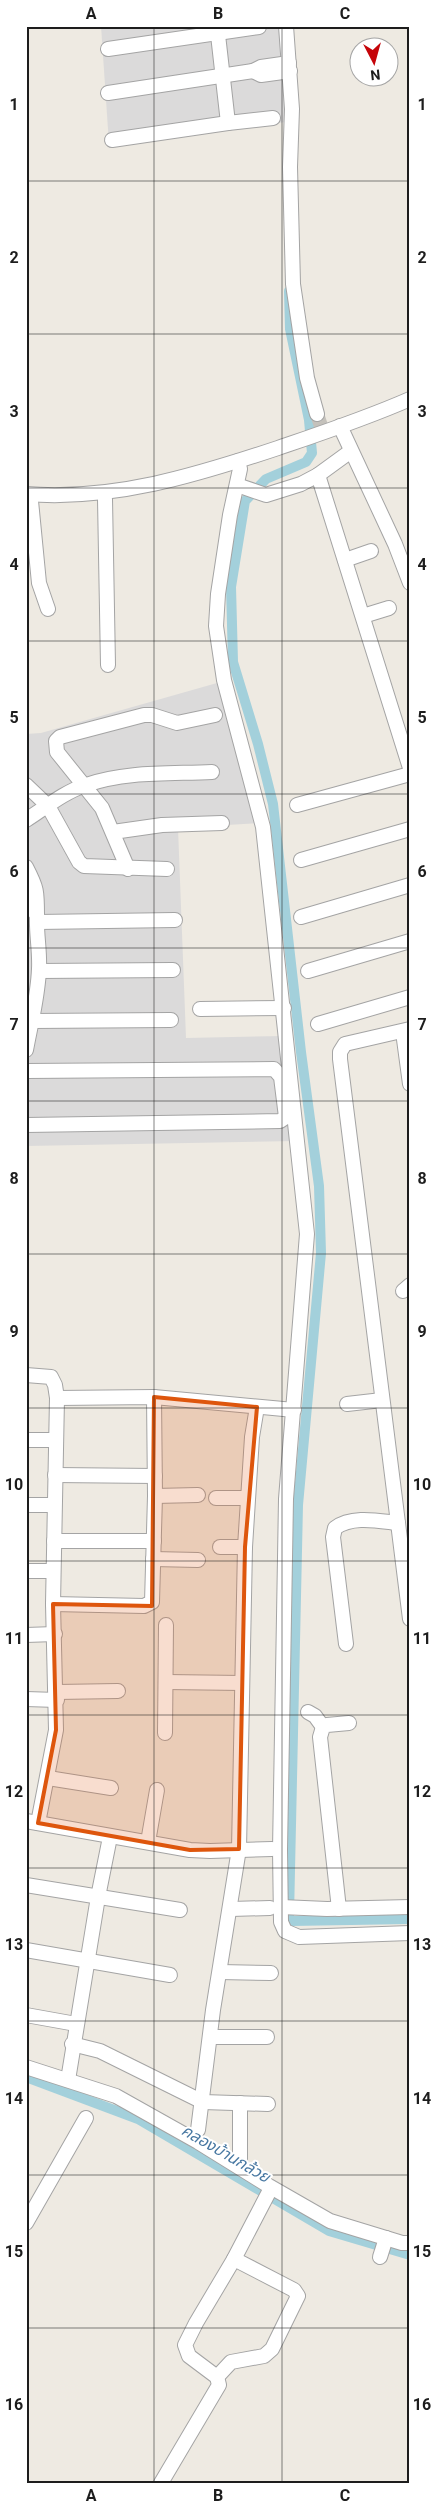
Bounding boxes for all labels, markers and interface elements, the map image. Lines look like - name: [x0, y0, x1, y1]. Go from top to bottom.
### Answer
- text: A: [86, 4, 97, 23]
- text: B: [213, 4, 223, 23]
- text: C: [340, 4, 350, 23]
- north arrow: [348, 38, 398, 88]
- text: N: [370, 66, 381, 83]
- text: 1: [9, 95, 19, 114]
- text: 1: [417, 95, 427, 114]
- text: 2: [9, 248, 19, 267]
- text: 2: [417, 248, 427, 267]
- text: 3: [9, 402, 19, 421]
- text: 3: [417, 402, 427, 421]
- text: 4: [9, 555, 19, 574]
- text: 4: [417, 555, 427, 574]
- text: 5: [9, 708, 19, 727]
- text: 5: [417, 708, 427, 727]
- text: 6: [9, 862, 19, 881]
- text: 6: [417, 862, 427, 881]
- text: 7: [9, 1015, 19, 1034]
- text: 7: [417, 1015, 427, 1034]
- text: 8: [9, 1169, 19, 1188]
- text: 8: [417, 1169, 427, 1188]
- text: 9: [9, 1322, 19, 1341]
- text: 9: [417, 1322, 427, 1341]
- text: 10: [5, 1475, 23, 1494]
- text: 10: [413, 1475, 431, 1494]
- text: 11: [5, 1629, 23, 1648]
- text: 11: [413, 1629, 431, 1648]
- text: 12: [5, 1782, 23, 1801]
- text: 12: [413, 1782, 431, 1801]
- text: 13: [5, 1935, 23, 1954]
- text: 13: [413, 1935, 431, 1954]
- text: 14: [5, 2089, 23, 2108]
- text: 14: [413, 2089, 431, 2108]
- water label: คลองบ้านกล้วย: [178, 2120, 275, 2187]
- text: 15: [5, 2242, 23, 2261]
- text: 15: [413, 2242, 431, 2261]
- text: 16: [5, 2395, 23, 2414]
- text: 16: [413, 2395, 431, 2414]
- text: A: [86, 2486, 97, 2505]
- text: B: [213, 2486, 223, 2505]
- text: C: [340, 2486, 350, 2505]

